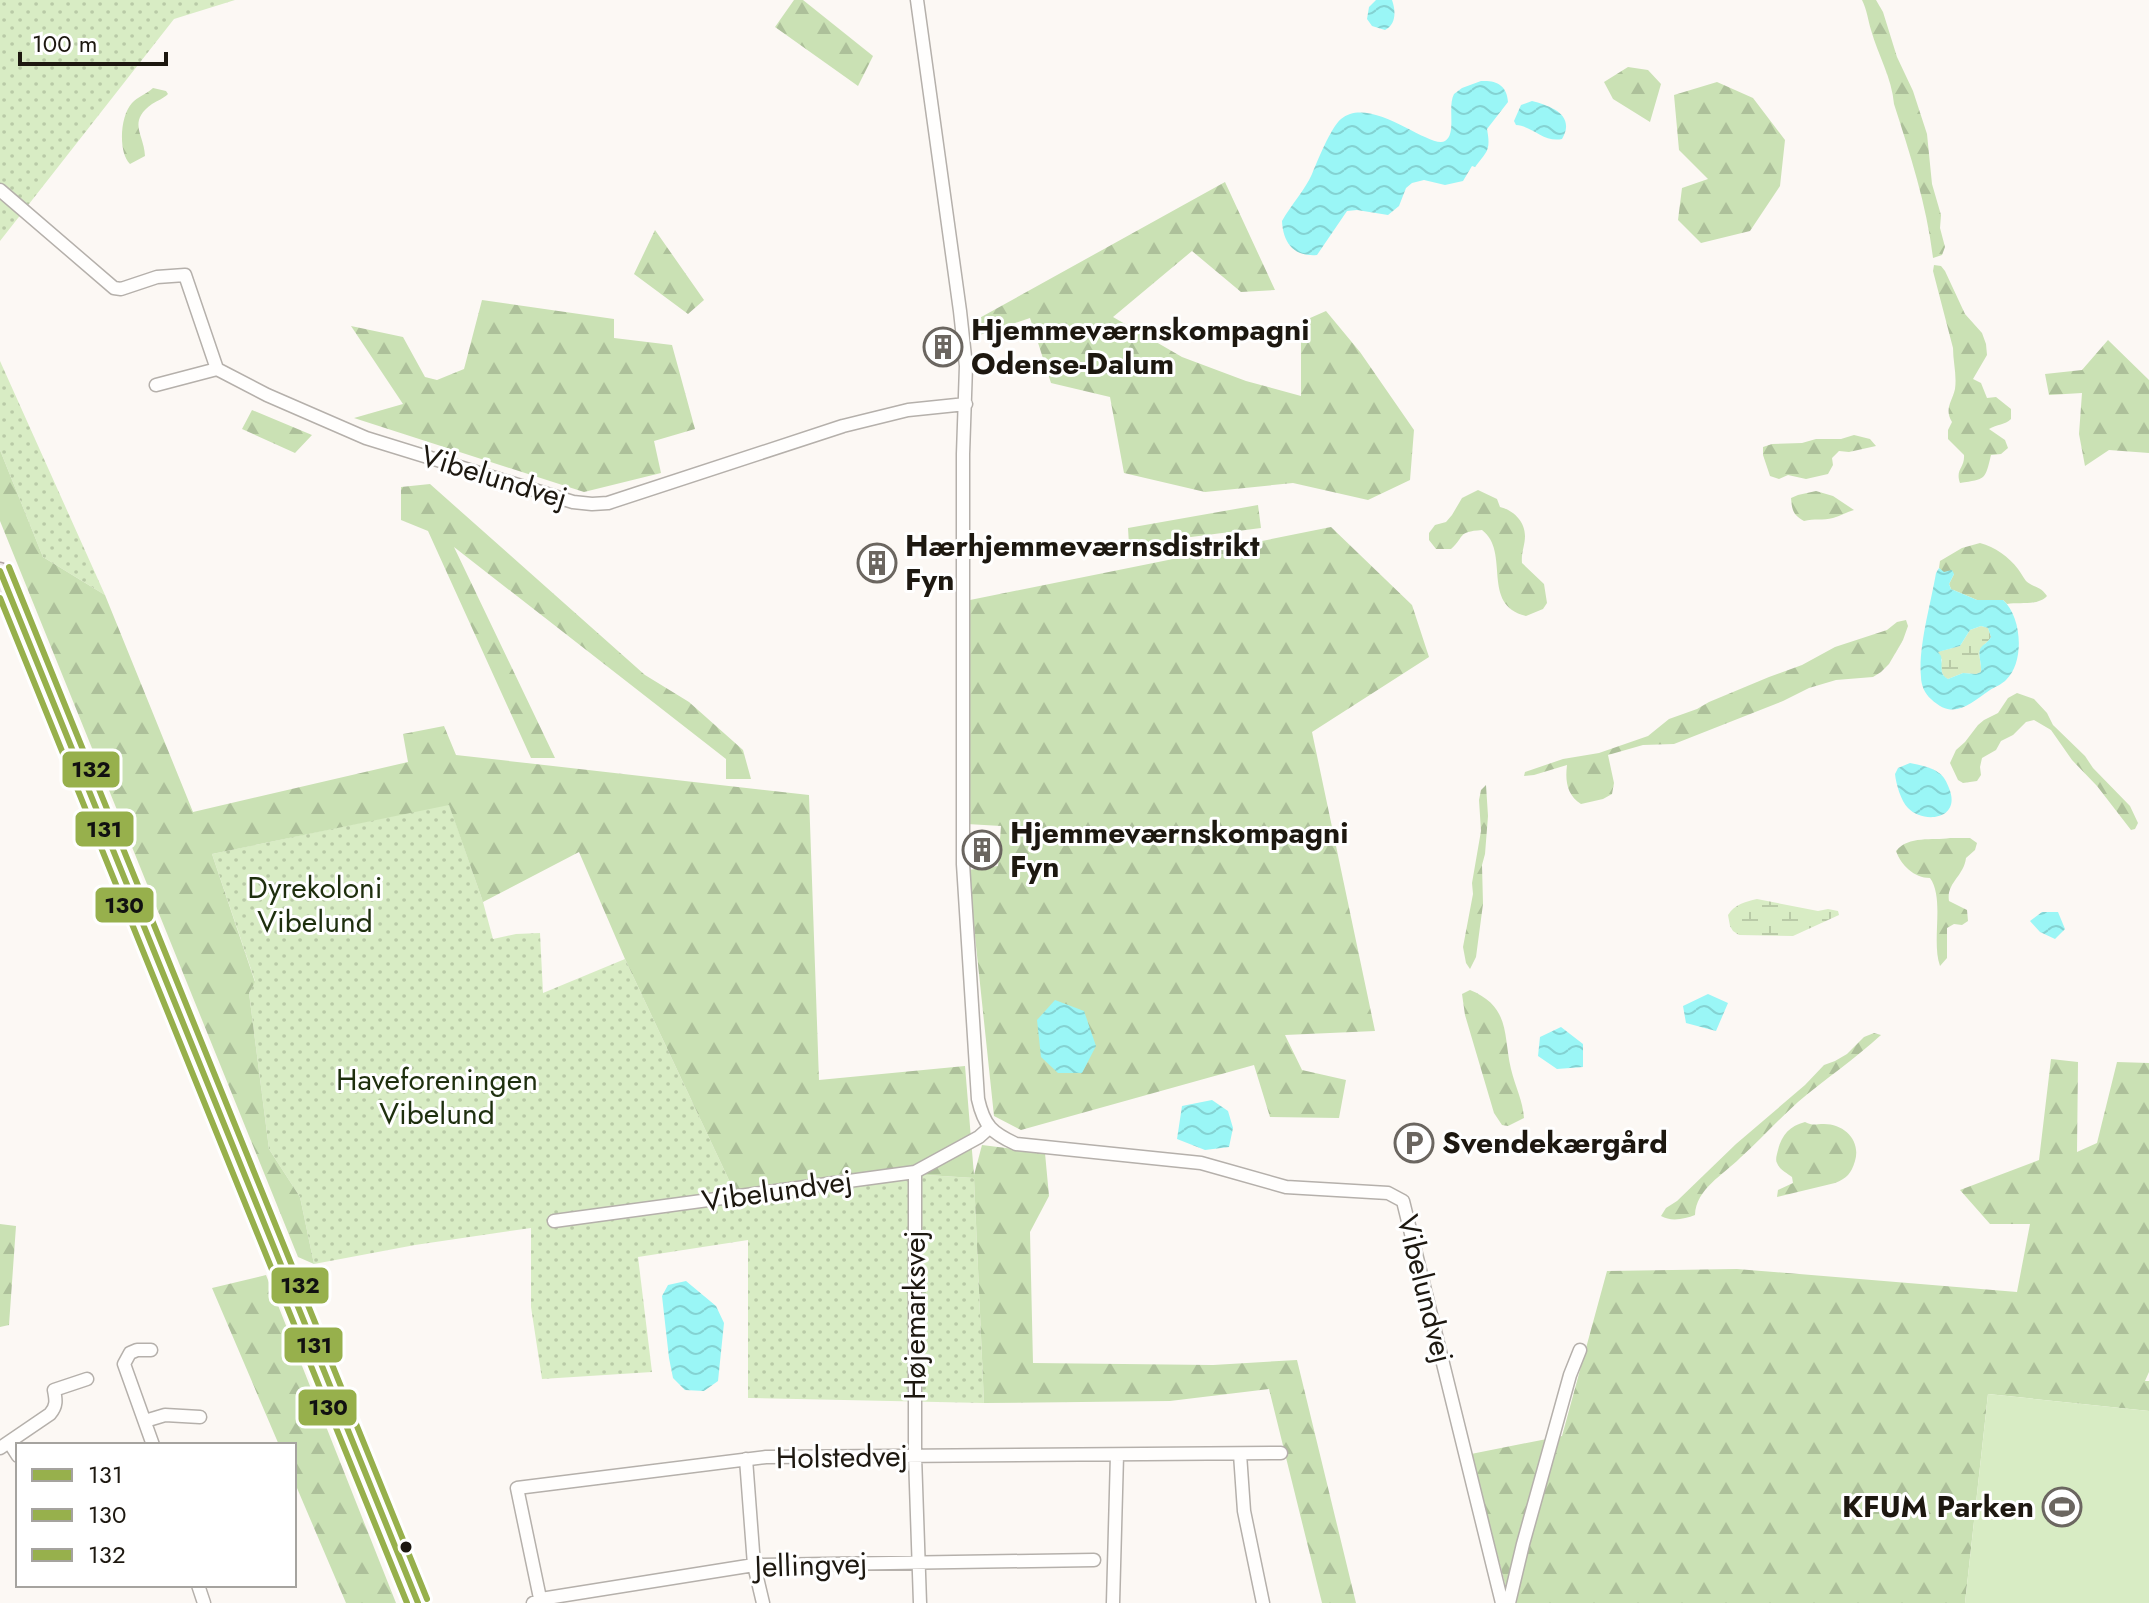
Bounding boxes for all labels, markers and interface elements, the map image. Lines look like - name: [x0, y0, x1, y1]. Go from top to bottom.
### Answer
- scale bar: [20, 16, 166, 66]
- text: 100 m: [32, 26, 98, 61]
- place label: Hjemmeværnskompagni Odense-Dalum: [971, 308, 1310, 385]
- building icon: Hjemmeværnskompagni Odense-Dalum: [922, 326, 964, 368]
- street label: Vibelundvej: [415, 434, 573, 519]
- place label: Hærhjemmeværnsdistrikt Fyn: [905, 524, 1260, 601]
- building icon: Hærhjemmeværnsdistrikt Fyn: [856, 542, 898, 584]
- line badge: 132: [61, 750, 121, 789]
- text: 132: [71, 753, 111, 785]
- line badge: 131: [74, 810, 135, 848]
- place label: Hjemmeværnskompagni Fyn: [1010, 811, 1349, 888]
- text: 131: [86, 813, 122, 845]
- building icon: Hjemmeværnskompagni Fyn: [961, 829, 1003, 871]
- park label: Dyrekoloni Vibelund: [247, 866, 383, 943]
- line badge: 130: [94, 886, 155, 924]
- text: 130: [104, 889, 144, 921]
- park label: Haveforeningen Vibelund: [336, 1058, 538, 1135]
- place label: Svendekærgård: [1442, 1121, 1668, 1164]
- parking icon: Svendekærgård: [1393, 1122, 1435, 1164]
- street label: Vibelundvej: [699, 1159, 855, 1222]
- street label: Vibelundvej: [1386, 1210, 1465, 1368]
- street label: Højemarksvej: [893, 1230, 936, 1400]
- line badge: 132: [270, 1266, 330, 1305]
- text: 132: [280, 1269, 320, 1301]
- line badge: 131: [283, 1326, 344, 1364]
- text: 131: [296, 1329, 332, 1361]
- line badge: 130: [297, 1388, 358, 1427]
- text: 130: [308, 1391, 348, 1423]
- street label: Holstedvej: [775, 1434, 908, 1479]
- legend: [16, 1443, 296, 1587]
- text: 131: [88, 1457, 123, 1492]
- place label: KFUM Parken: [1842, 1485, 2034, 1528]
- sports icon: KFUM Parken: [2041, 1486, 2083, 1528]
- text: 130: [88, 1497, 126, 1532]
- text: 132: [88, 1537, 126, 1572]
- unlabelled marker: [398, 1539, 414, 1555]
- street label: Jellingvej: [750, 1541, 868, 1588]

